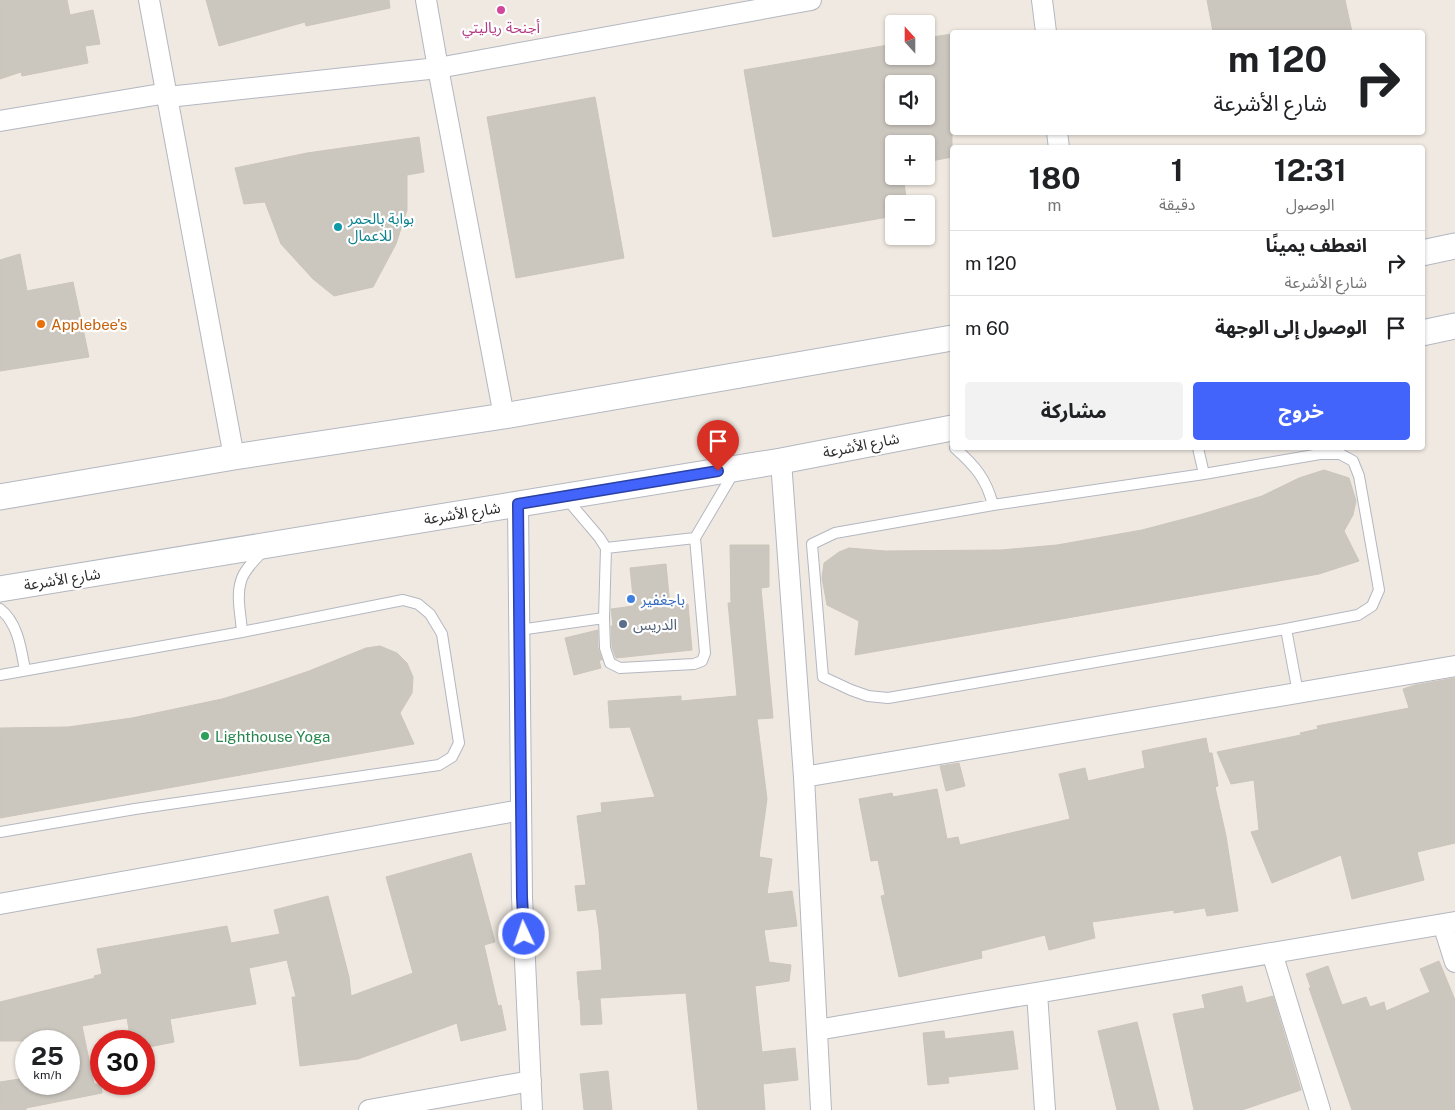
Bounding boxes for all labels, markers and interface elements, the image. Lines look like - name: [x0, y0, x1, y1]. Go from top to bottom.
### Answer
- marker: أجنحة رياليتي: [495, 4, 507, 16]
- north arrow: [885, 15, 935, 65]
- map controls: [885, 15, 935, 245]
- place label: أجنحة رياليتي: [462, 19, 540, 39]
- text: 120 m: [1228, 39, 1327, 80]
- icon: right: [1345, 50, 1410, 115]
- button: sound: [885, 75, 935, 125]
- text: شارع الأشرعة: [1214, 90, 1327, 116]
- button: +: [885, 135, 935, 185]
- text: 1: [1171, 152, 1184, 188]
- text: 12:31: [1274, 152, 1347, 188]
- text: 180: [1028, 160, 1081, 196]
- button: −: [885, 195, 935, 245]
- text: دقيقة: [1159, 195, 1195, 214]
- text: الوصول: [1286, 195, 1335, 214]
- text: m: [1048, 196, 1061, 215]
- place label: بوابة بالحمر للاعمال: [347, 210, 414, 245]
- marker: بوابة بالحمر للاعمال: [332, 221, 344, 233]
- text: انعطف يمينًا: [1266, 234, 1367, 256]
- icon: right: [1382, 249, 1410, 277]
- text: 120 m: [965, 252, 1017, 274]
- text: شارع الأشرعة: [1285, 273, 1367, 292]
- icon: arrive: [1382, 314, 1410, 342]
- place label: Applebee's: [51, 316, 127, 333]
- text: الوصول إلى الوجهة: [1215, 316, 1367, 338]
- text: 60 m: [965, 317, 1009, 339]
- marker: Applebee's: [35, 318, 47, 330]
- button: مشاركة: [965, 382, 1183, 440]
- button: خروج: [1193, 382, 1410, 440]
- pin: [697, 420, 739, 471]
- icon: arrive: [704, 427, 732, 455]
- street label: شارع الأشرعة: [821, 429, 902, 465]
- street label: شارع الأشرعة: [422, 499, 502, 531]
- street label: شارع الأشرعة: [22, 565, 102, 597]
- place label: باجغفير: [640, 591, 685, 609]
- marker: باجغفير: [625, 593, 637, 605]
- place label: الدريس: [633, 616, 677, 634]
- marker: الدريس: [617, 618, 629, 630]
- place label: Lighthouse Yoga: [215, 728, 330, 745]
- marker: Lighthouse Yoga: [199, 730, 211, 742]
- position arrow: [497, 907, 549, 959]
- speed limit sign: 30: [90, 1030, 155, 1095]
- text: 25: [31, 1041, 64, 1071]
- text: km/h: [33, 1068, 62, 1082]

